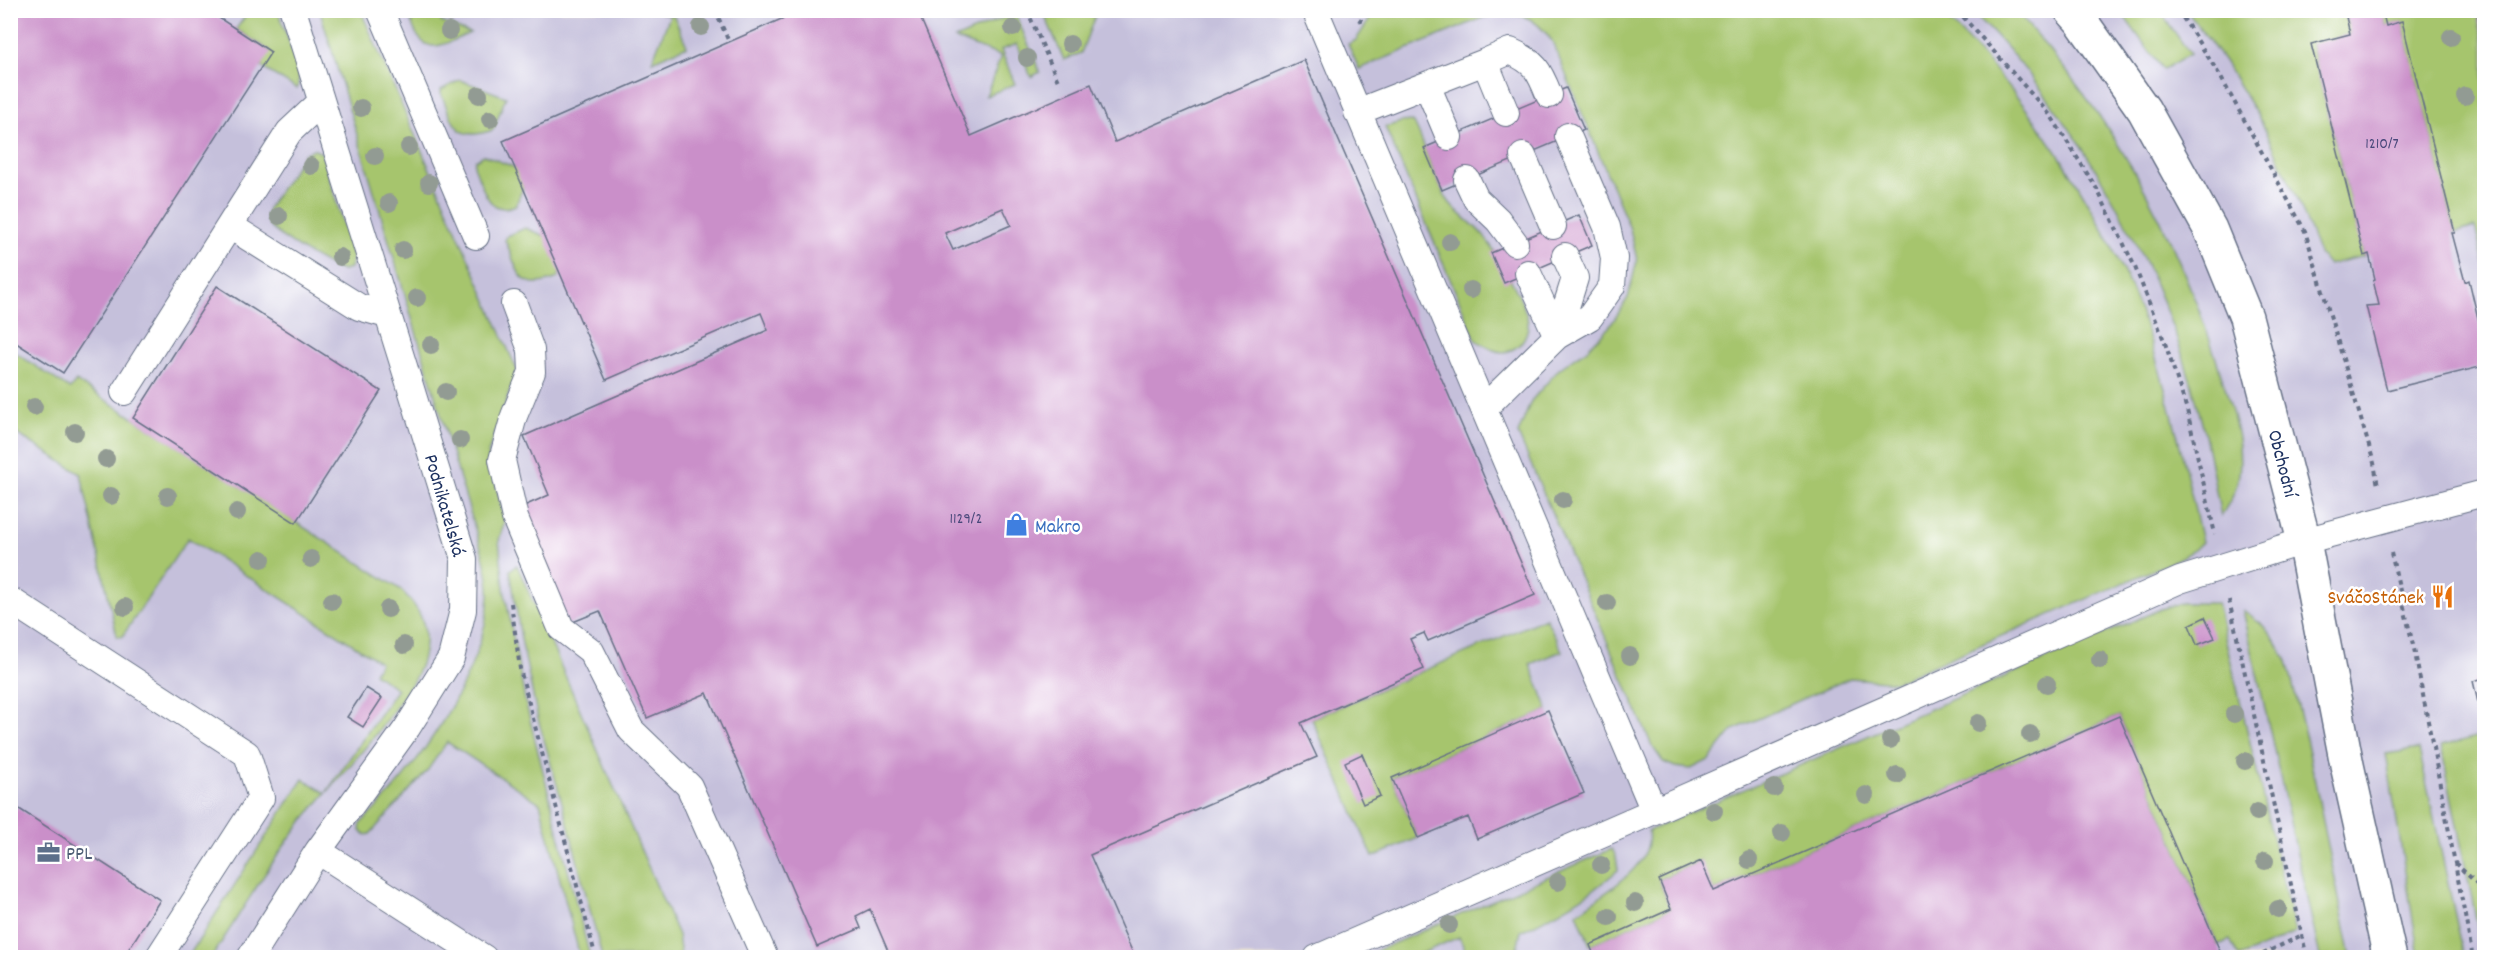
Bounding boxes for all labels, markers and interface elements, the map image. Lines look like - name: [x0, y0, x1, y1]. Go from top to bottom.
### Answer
- house number: 1210/7: [2365, 133, 2399, 156]
- street label: Obchodní: [2259, 427, 2303, 502]
- street label: Podnikatelská: [415, 451, 471, 560]
- house number: 1129/2: [950, 508, 982, 531]
- shop icon: Makro: [1004, 512, 1030, 538]
- place label: Makro: [1035, 514, 1081, 542]
- restaurant icon: SváčoStánek: [2429, 583, 2455, 609]
- place label: SváčoStánek: [2328, 585, 2424, 613]
- office icon: PPL: [35, 839, 61, 865]
- place label: PPL: [66, 841, 92, 869]

